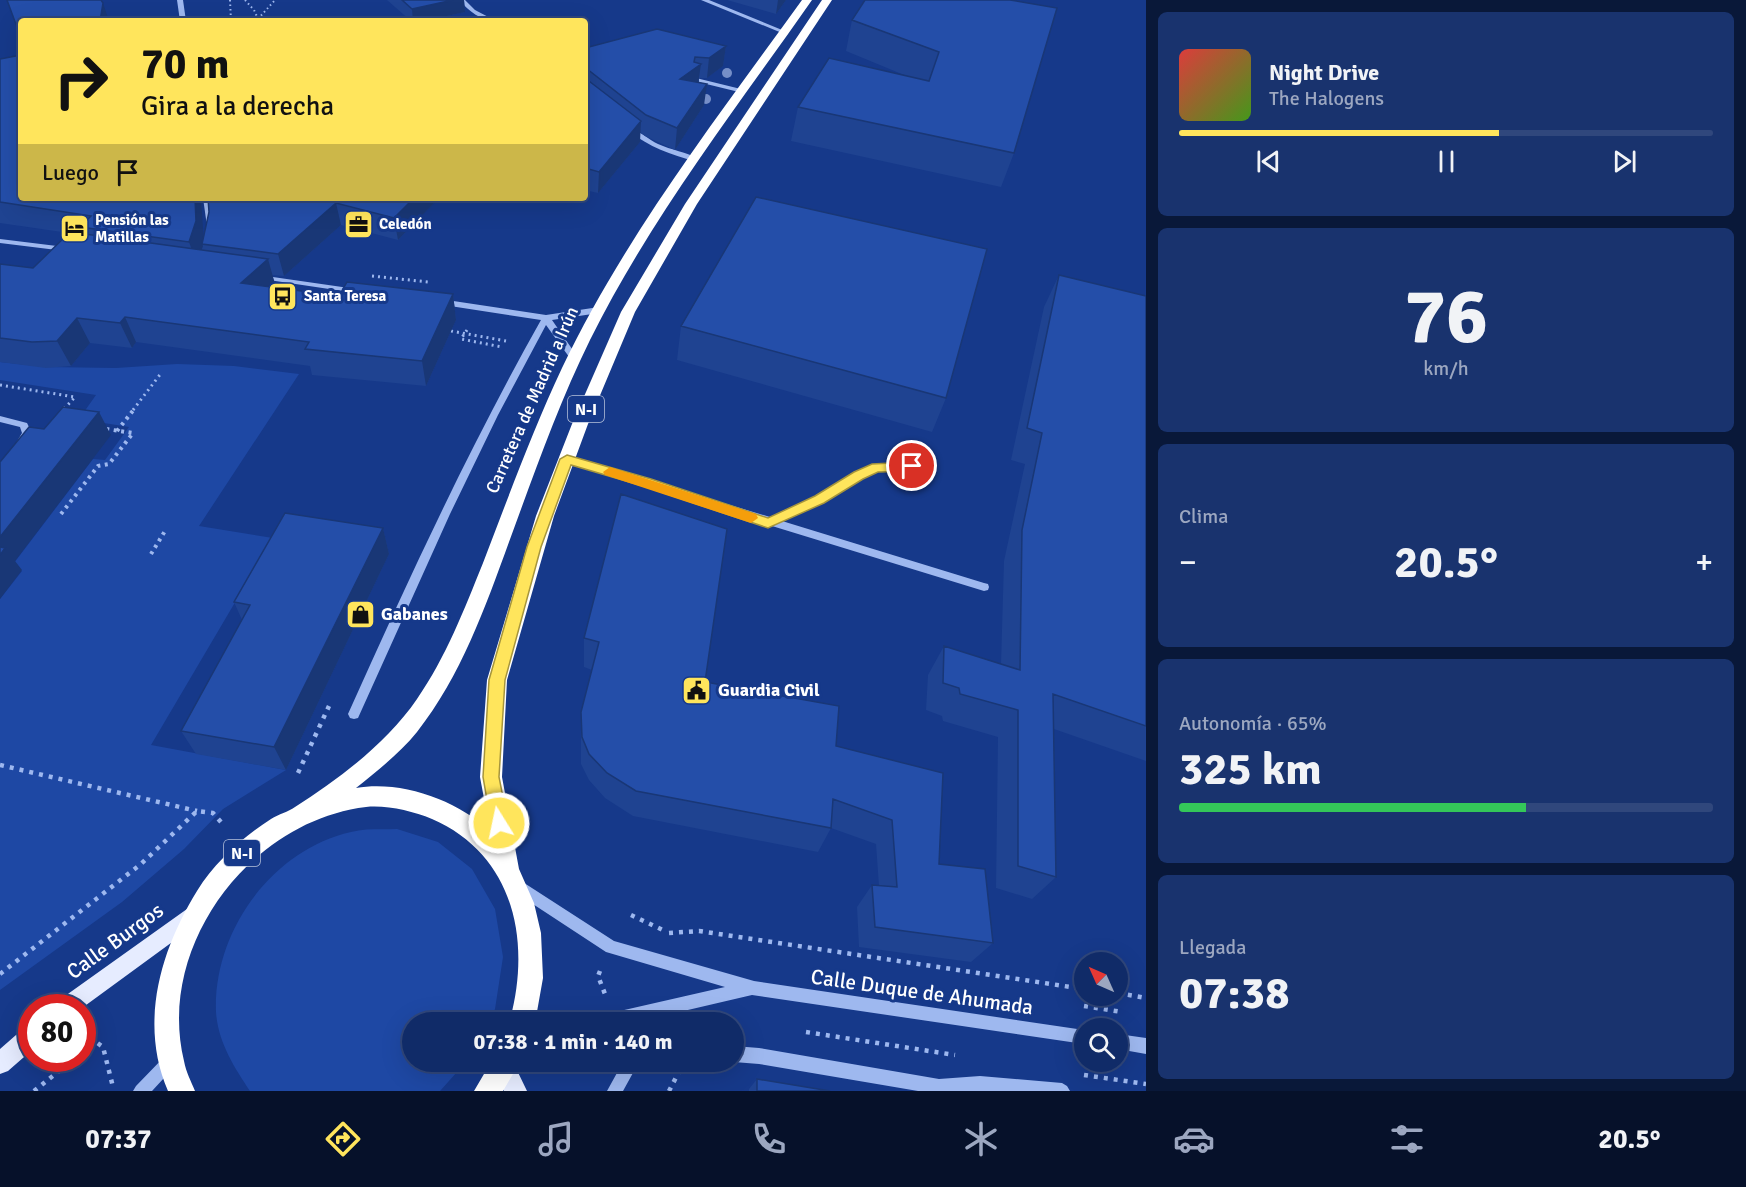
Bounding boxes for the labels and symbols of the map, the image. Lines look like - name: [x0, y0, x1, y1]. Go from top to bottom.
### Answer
- office icon: Celedón: [342, 208, 374, 240]
- place label: Pensión las Matillas: [95, 211, 169, 246]
- hotel icon: Pensión las Matillas: [58, 213, 90, 245]
- place label: Celedón: [379, 215, 432, 233]
- bus stop icon: Santa Teresa: [267, 280, 299, 312]
- place label: Santa Teresa: [304, 287, 386, 305]
- street label: Carretera de Madrid a Irún: [481, 303, 583, 497]
- road number: N-I: [568, 396, 604, 422]
- pin: [886, 440, 937, 491]
- shop icon: Gabanes: [344, 598, 376, 630]
- place label: Gabanes: [381, 603, 448, 625]
- public building icon: Guardia Civil: [681, 674, 713, 706]
- place label: Guardia Civil: [718, 679, 820, 701]
- position arrow: [467, 791, 531, 855]
- road number: N-I: [224, 840, 260, 866]
- street label: Calle Burgos: [62, 897, 168, 985]
- north arrow: [1074, 952, 1128, 1006]
- street label: Calle Duque de Ahumada: [809, 964, 1035, 1020]
- speed limit sign: 80: [18, 994, 96, 1072]

